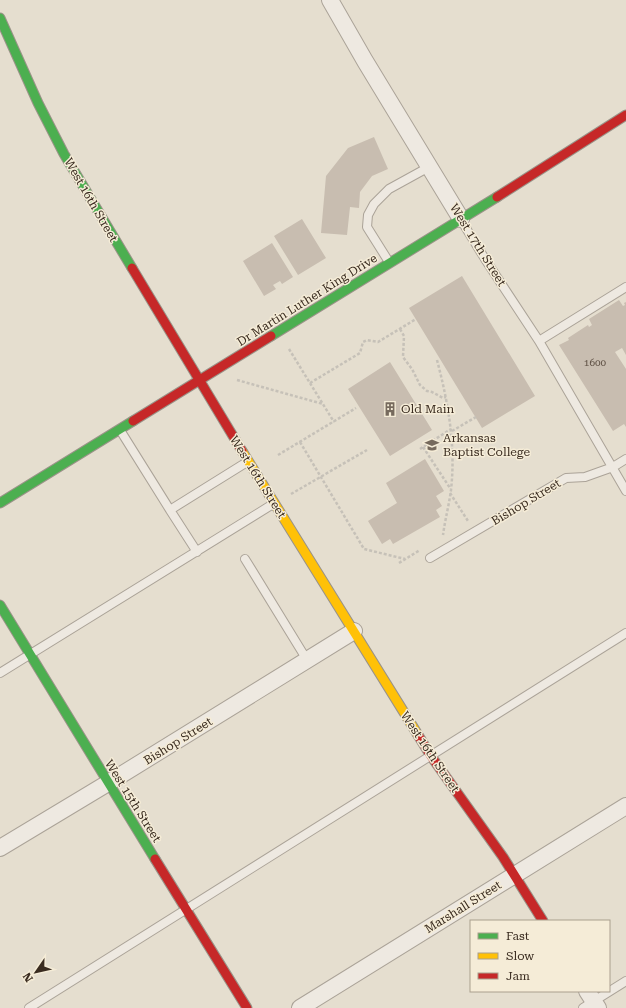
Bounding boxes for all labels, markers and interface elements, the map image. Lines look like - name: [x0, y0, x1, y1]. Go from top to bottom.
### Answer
- street label: West 16th Street: [61, 156, 121, 245]
- street label: West 17th Street: [447, 201, 509, 289]
- street label: Dr Martin Luther King Drive: [234, 251, 380, 349]
- house number: 1600: [584, 357, 607, 368]
- building icon: Old Main: [382, 401, 398, 417]
- place label: Old Main: [401, 402, 455, 416]
- place label: Arkansas Baptist College: [443, 431, 530, 459]
- street label: West 16th Street: [227, 433, 289, 521]
- school or university icon: Arkansas Baptist College: [424, 437, 440, 453]
- street label: Bishop Street: [489, 476, 563, 528]
- street label: West 16th Street: [398, 709, 463, 796]
- street label: Bishop Street: [141, 714, 215, 768]
- street label: West 15th Street: [102, 757, 164, 845]
- street label: Marshall Street: [422, 878, 504, 936]
- legend: [470, 920, 610, 992]
- text: Fast: [506, 929, 530, 943]
- text: Slow: [506, 949, 534, 963]
- north arrow: [16, 952, 56, 992]
- text: Jam: [506, 969, 530, 983]
- text: N: [20, 970, 36, 984]

